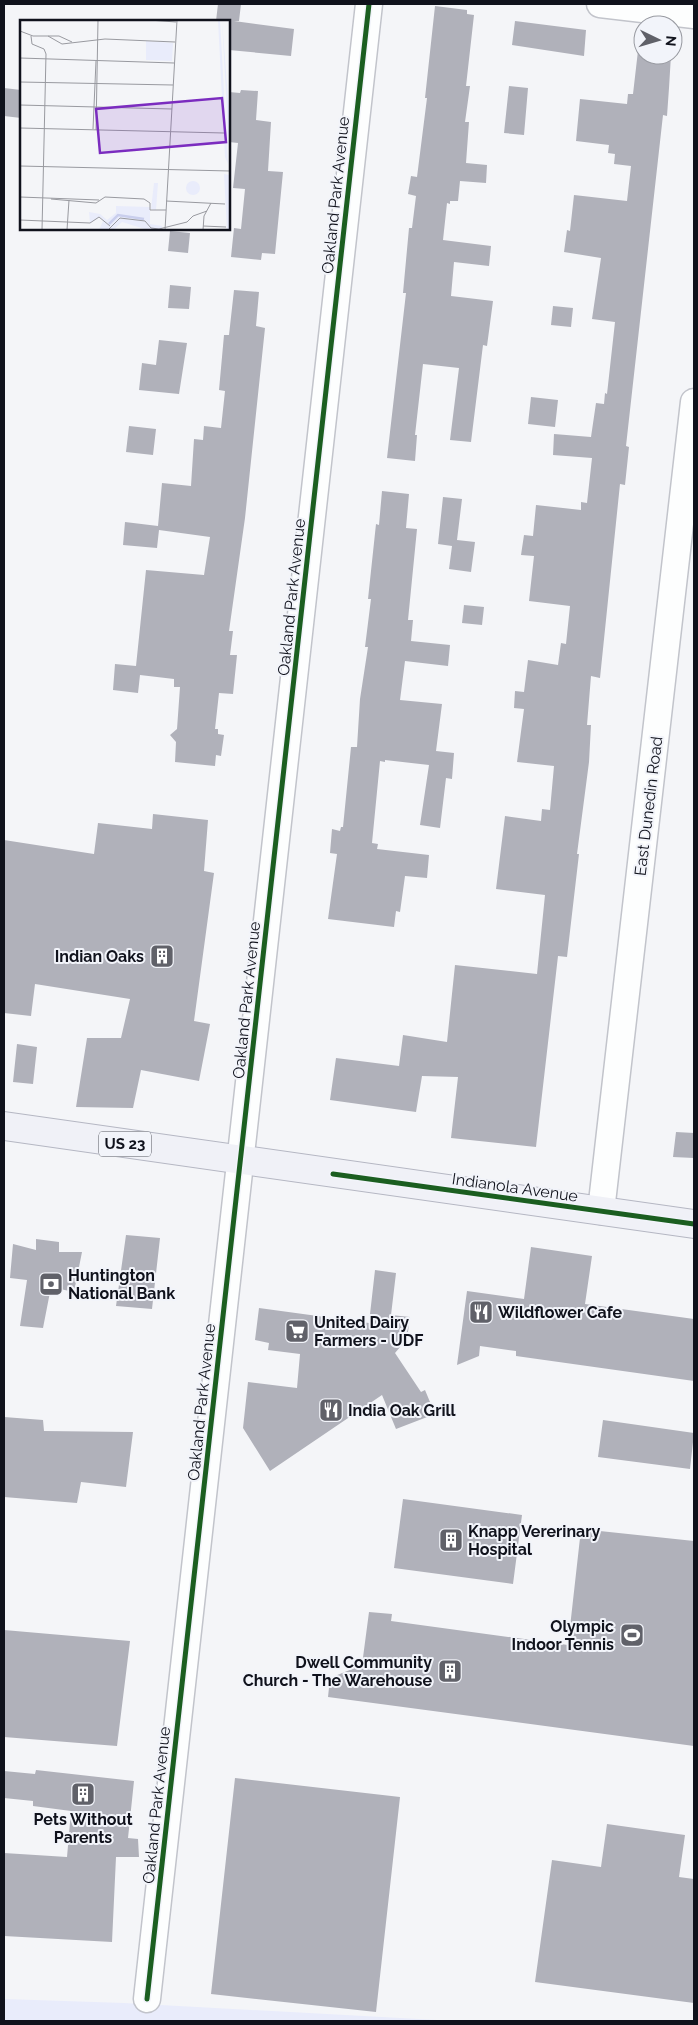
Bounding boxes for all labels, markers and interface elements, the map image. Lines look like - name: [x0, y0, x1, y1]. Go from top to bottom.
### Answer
- north arrow: [633, 15, 683, 65]
- inset map: [20, 20, 230, 230]
- text: N: [663, 35, 679, 47]
- street label: Oakland Park Avenue: [318, 115, 353, 275]
- street label: Oakland Park Avenue: [274, 517, 309, 677]
- street label: East Dunedin Road: [631, 735, 666, 877]
- street label: Oakland Park Avenue: [229, 920, 264, 1080]
- building icon: Indian Oaks: [149, 943, 175, 969]
- place label: Indian Oaks: [55, 947, 144, 966]
- road number: US 23: [99, 1132, 151, 1156]
- street label: Indianola Avenue: [451, 1169, 579, 1206]
- place label: Huntington National Bank: [68, 1266, 175, 1303]
- bank icon: Huntington National Bank: [38, 1271, 64, 1297]
- restaurant icon: Wildflower Cafe: [468, 1299, 494, 1325]
- place label: Wildflower Cafe: [498, 1303, 623, 1322]
- place label: United Dairy Farmers - UDF: [314, 1313, 423, 1350]
- supermarket icon: United Dairy Farmers - UDF: [284, 1318, 310, 1344]
- street label: Oakland Park Avenue: [184, 1322, 219, 1482]
- restaurant icon: India Oak Grill: [318, 1397, 344, 1423]
- place label: India Oak Grill: [348, 1401, 457, 1420]
- place label: Knapp Vererinary Hospital: [468, 1522, 600, 1559]
- building icon: Knapp Vererinary Hospital: [438, 1527, 464, 1553]
- place label: Olympic Indoor Tennis: [512, 1617, 614, 1654]
- sports icon: Olympic Indoor Tennis: [619, 1622, 645, 1648]
- place label: Dwell Community Church - The Warehouse: [243, 1653, 432, 1690]
- building icon: Dwell Community Church - The Warehouse: [437, 1658, 463, 1684]
- street label: Oakland Park Avenue: [139, 1725, 174, 1885]
- building icon: Pets Without Parents: [70, 1781, 96, 1807]
- place label: Pets Without Parents: [33, 1810, 133, 1847]

